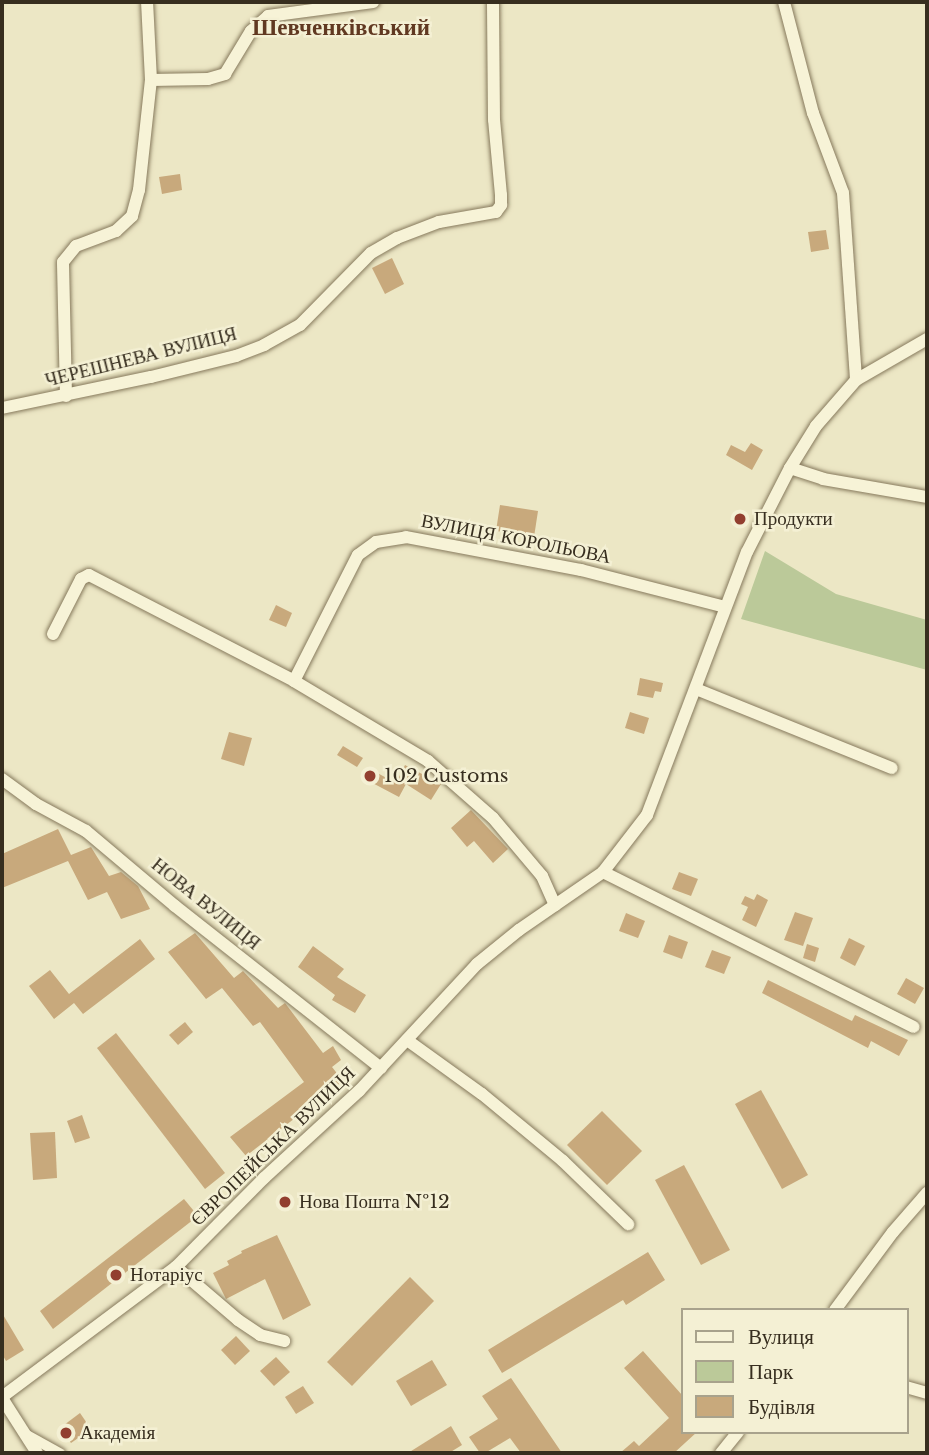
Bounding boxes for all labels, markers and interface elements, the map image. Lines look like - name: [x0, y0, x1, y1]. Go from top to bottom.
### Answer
- district label: Шевченківський: [252, 13, 430, 41]
- street label: ЧЕРЕШНЕВА ВУЛИЦЯ: [43, 322, 239, 392]
- place label: Продукти: [754, 508, 833, 530]
- street label: ВУЛИЦЯ КОРОЛЬОВА: [419, 509, 613, 569]
- marker: Продукти: [732, 511, 748, 527]
- place label: 102 Customs: [384, 765, 508, 787]
- marker: 102 Customs: [362, 768, 378, 784]
- street label: НОВА ВУЛИЦЯ: [147, 853, 265, 955]
- street label: ЄВРОПЕЙСЬКА ВУЛИЦЯ: [186, 1062, 360, 1230]
- place label: Нова Пошта №12: [299, 1191, 450, 1213]
- marker: Нова Пошта №12: [277, 1194, 293, 1210]
- place label: Нотаріус: [130, 1264, 203, 1286]
- marker: Нотаріус: [108, 1267, 124, 1283]
- legend: [680, 1308, 908, 1434]
- text: Вулиця: [748, 1324, 814, 1350]
- text: Парк: [748, 1359, 793, 1385]
- text: Будівля: [748, 1394, 815, 1420]
- place label: Академія: [80, 1422, 155, 1444]
- marker: Академія: [58, 1425, 74, 1441]

